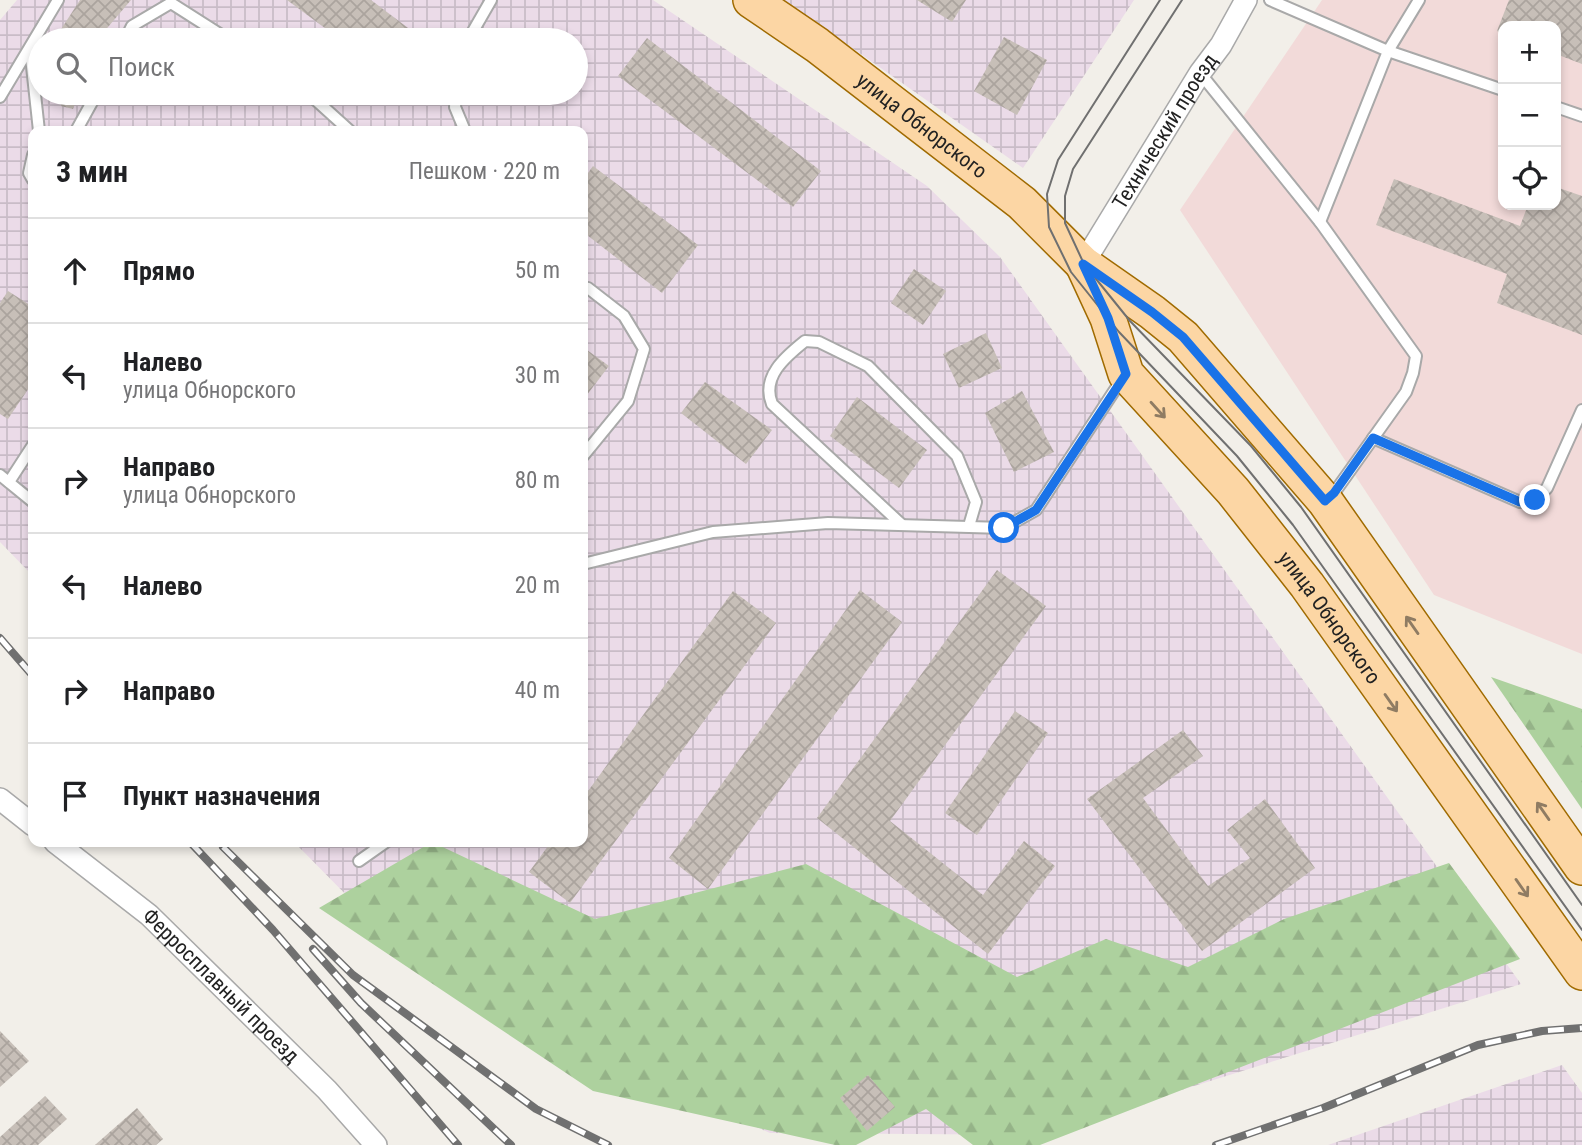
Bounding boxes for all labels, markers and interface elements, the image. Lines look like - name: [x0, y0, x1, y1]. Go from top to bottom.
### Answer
- map controls: [1498, 21, 1561, 210]
- button: +: [1498, 21, 1561, 84]
- search box: [28, 28, 588, 105]
- icon: search: [52, 48, 90, 86]
- street label: Технический проезд: [1108, 49, 1222, 213]
- text: Поиск: [108, 52, 175, 82]
- street label: улица Обнорского: [852, 68, 992, 183]
- button: −: [1498, 84, 1561, 147]
- button: locate: [1498, 147, 1561, 210]
- text: 3 мин: [56, 154, 128, 189]
- text: Пешком · 220 m: [409, 158, 560, 185]
- icon: ahead: [56, 252, 94, 290]
- text: Прямо: [123, 256, 195, 286]
- text: 50 m: [515, 257, 560, 284]
- text: Налево: [123, 347, 203, 377]
- icon: left: [56, 357, 94, 395]
- text: 30 m: [515, 362, 560, 389]
- text: улица Обнорского: [123, 377, 296, 404]
- one-way arrow: [1150, 401, 1167, 418]
- text: Направо: [123, 452, 215, 482]
- icon: right: [56, 462, 94, 500]
- text: 80 m: [515, 467, 560, 494]
- text: улица Обнорского: [123, 482, 296, 509]
- route end: [1519, 484, 1550, 515]
- route start: [988, 512, 1019, 543]
- street label: улица Обнорского: [1273, 546, 1385, 689]
- icon: left: [56, 567, 94, 605]
- text: Налево: [123, 571, 203, 601]
- text: 20 m: [515, 572, 560, 599]
- one-way arrow: [1405, 616, 1419, 635]
- icon: right: [56, 672, 94, 710]
- text: Направо: [123, 676, 215, 706]
- text: 40 m: [515, 677, 560, 704]
- one-way arrow: [1384, 693, 1398, 712]
- icon: arrive: [56, 777, 94, 815]
- text: Пункт назначения: [123, 781, 321, 811]
- one-way arrow: [1536, 802, 1550, 821]
- one-way arrow: [1515, 878, 1529, 897]
- street label: Ферросплавный проезд: [138, 904, 304, 1068]

